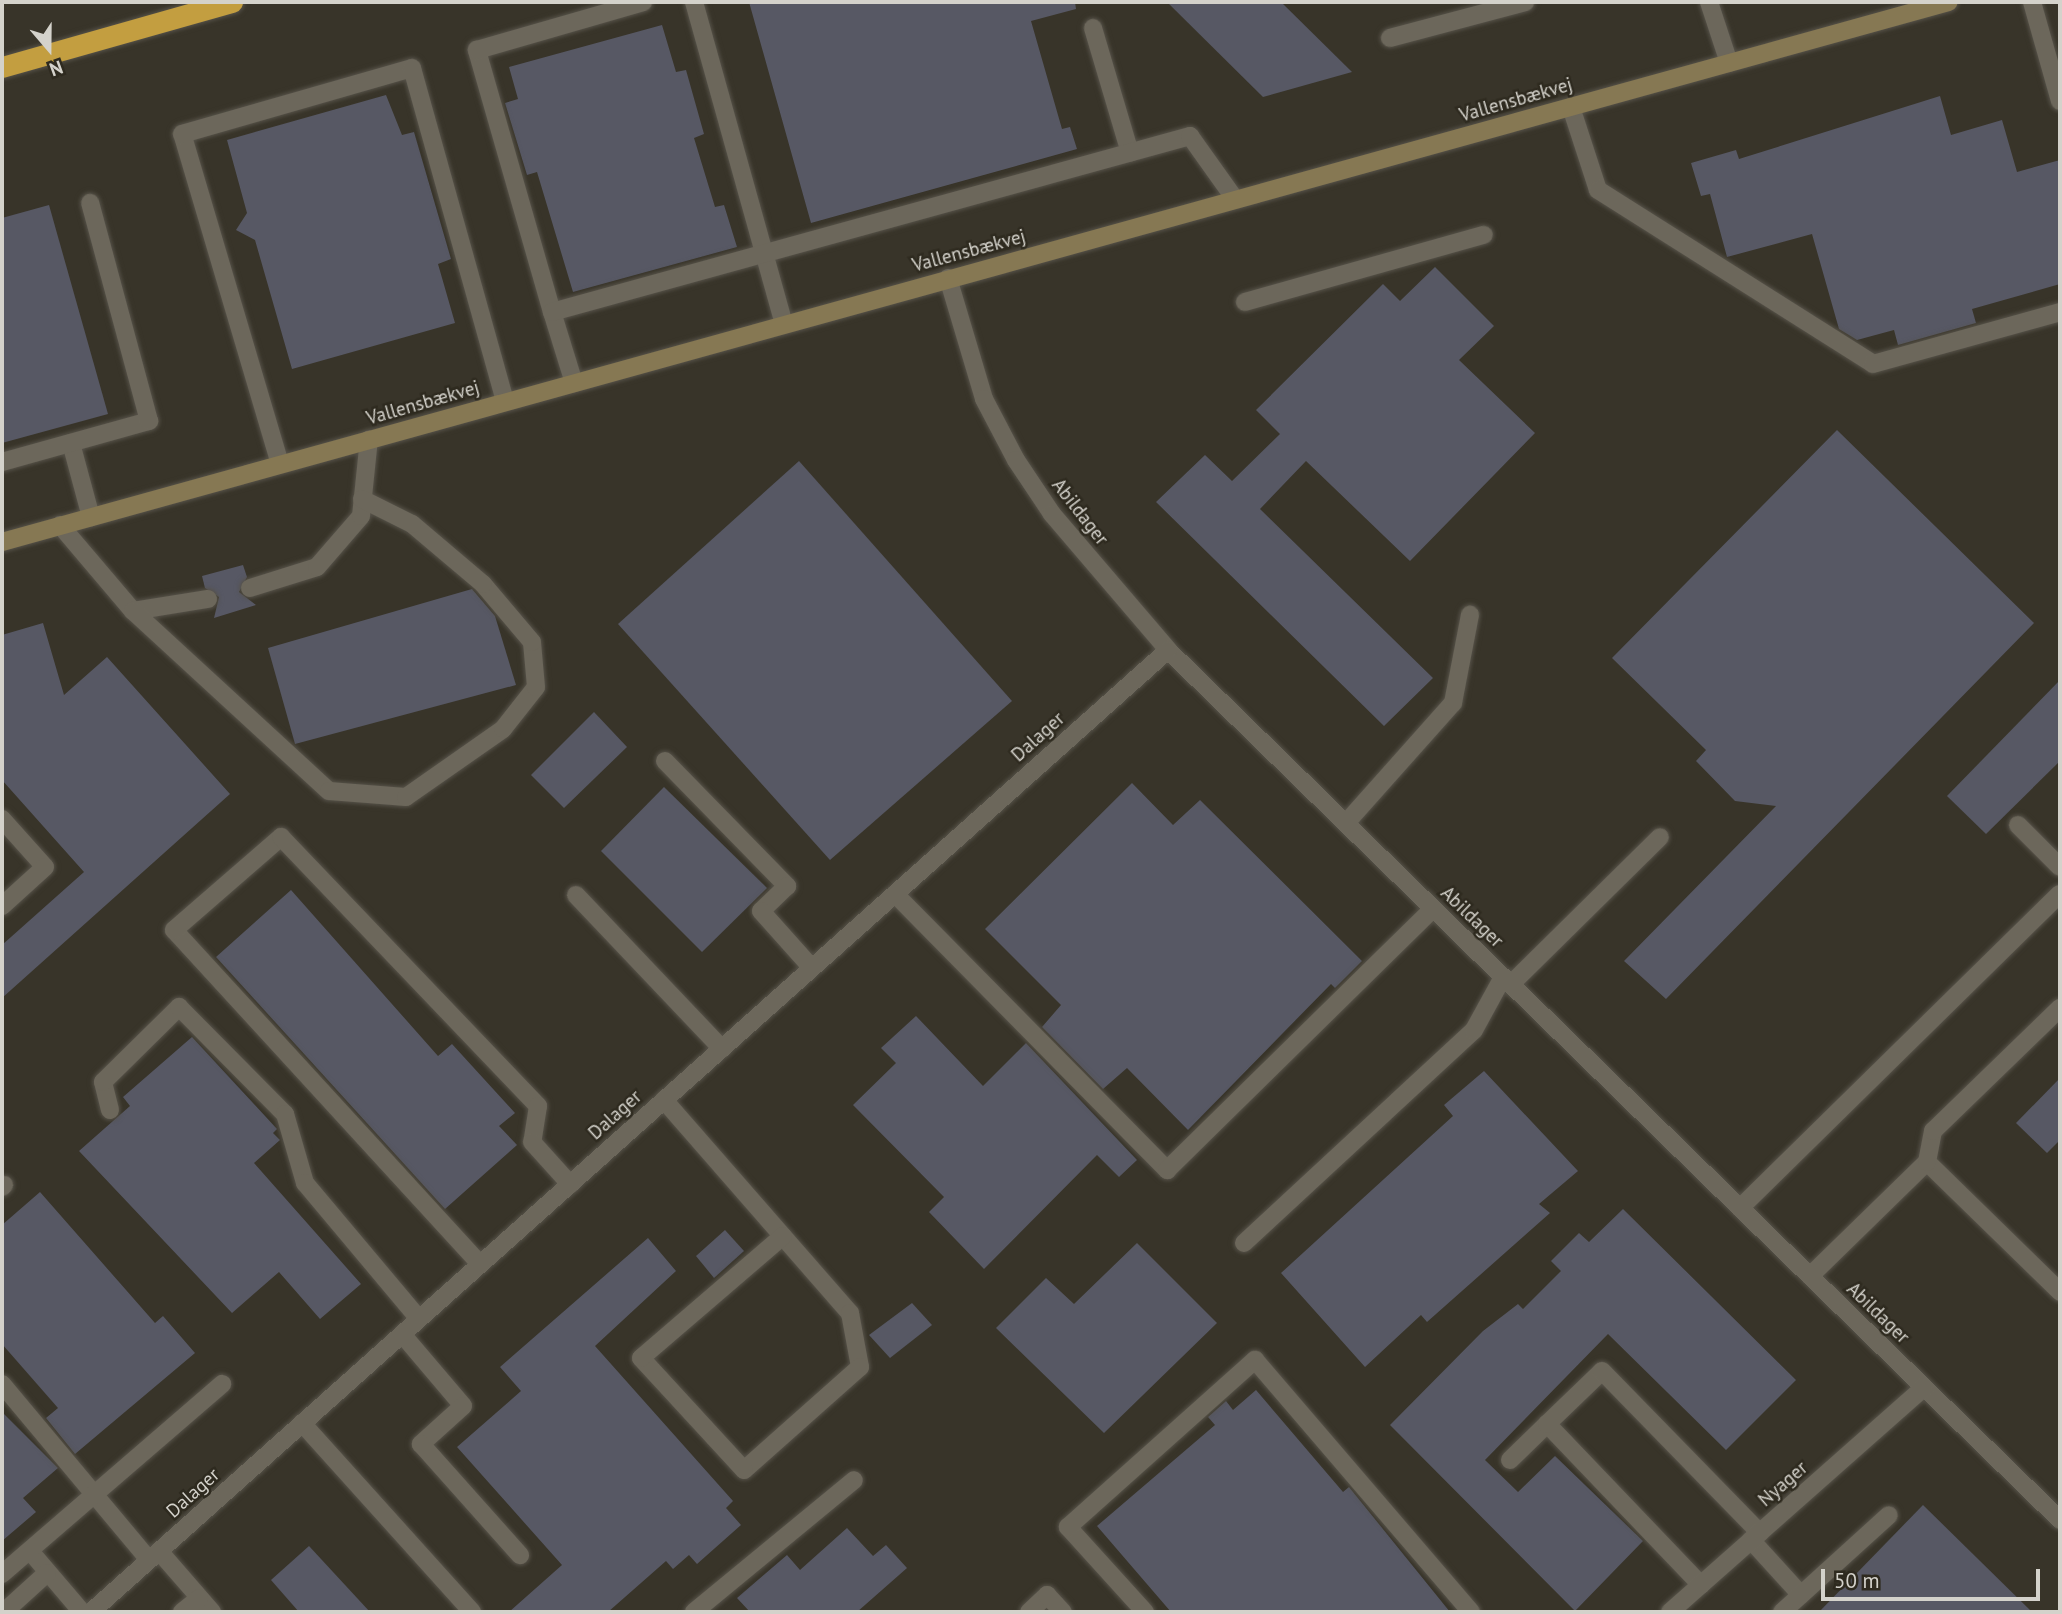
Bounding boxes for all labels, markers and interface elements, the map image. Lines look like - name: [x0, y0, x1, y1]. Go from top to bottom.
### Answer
- north arrow: [14, 14, 84, 84]
- text: N: [46, 55, 66, 82]
- street label: Vallensbækvej: [1457, 73, 1575, 127]
- street label: Vallensbækvej: [910, 225, 1028, 277]
- street label: Vallensbækvej: [364, 376, 482, 430]
- street label: Abildager: [1047, 474, 1113, 550]
- street label: Dalager: [1007, 707, 1069, 767]
- street label: Abildager: [1436, 882, 1508, 952]
- street label: Dalager: [584, 1085, 646, 1145]
- street label: Abildager: [1842, 1278, 1914, 1348]
- street label: Nyager: [1754, 1457, 1812, 1511]
- street label: Dalager: [162, 1463, 224, 1523]
- scale bar: [1824, 1554, 2043, 1598]
- text: 50 m: [1834, 1567, 1880, 1594]

